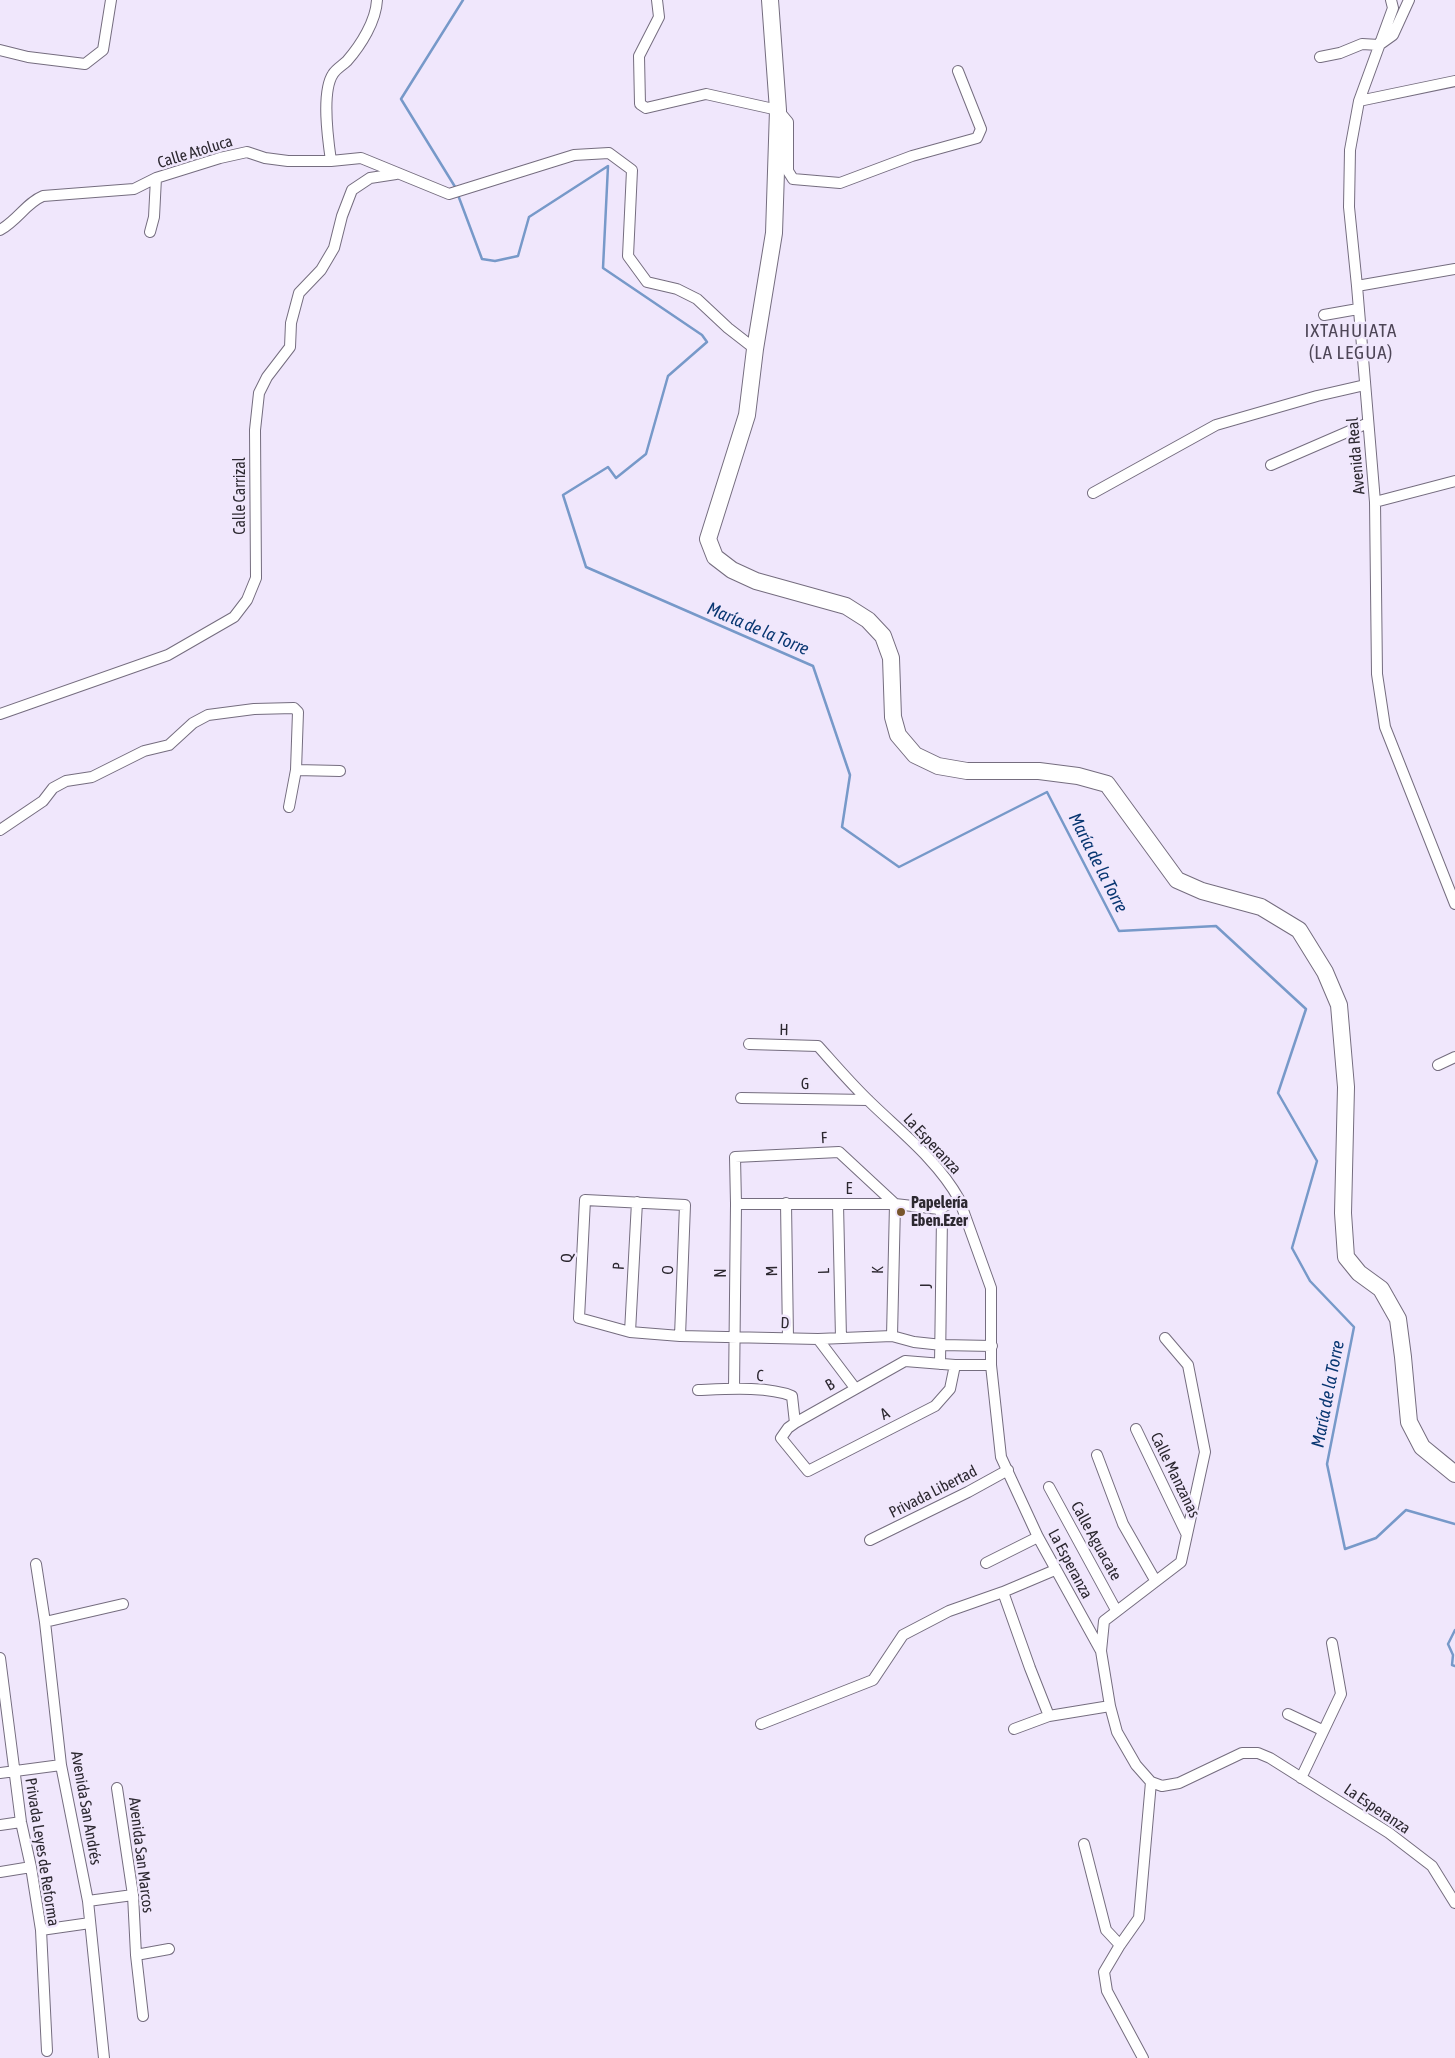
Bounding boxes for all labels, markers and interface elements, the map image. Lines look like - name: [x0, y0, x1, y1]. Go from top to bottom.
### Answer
- street label: Calle Atoluca: [155, 131, 235, 173]
- district label: IXTAHUIATA (LA LEGUA): [1303, 320, 1399, 364]
- street label: Avenida Real: [1343, 417, 1369, 495]
- street label: Calle Carrizal: [230, 457, 250, 535]
- water label: María de la Torre: [704, 598, 812, 660]
- water label: María de la Torre: [1064, 810, 1132, 916]
- street label: H: [779, 1020, 789, 1040]
- street label: G: [801, 1074, 809, 1094]
- street label: La Esperanza: [899, 1110, 965, 1178]
- street label: F: [820, 1128, 828, 1148]
- street label: E: [846, 1179, 852, 1199]
- place label: Papelería Eben.Ezer: [911, 1193, 968, 1231]
- marker: Papelería Eben.Ezer: [895, 1206, 907, 1218]
- street label: Q: [557, 1253, 577, 1263]
- street label: P: [609, 1262, 629, 1270]
- street label: O: [658, 1265, 678, 1275]
- street label: M: [762, 1265, 782, 1277]
- street label: K: [868, 1266, 888, 1274]
- street label: N: [711, 1268, 731, 1278]
- street label: L: [814, 1268, 834, 1274]
- street label: J: [917, 1283, 937, 1289]
- street label: D: [780, 1313, 790, 1333]
- water label: María de la Torre: [1307, 1339, 1349, 1449]
- street label: C: [756, 1366, 764, 1386]
- street label: B: [822, 1375, 838, 1395]
- street label: A: [877, 1404, 893, 1424]
- street label: Calle Manzanas: [1146, 1429, 1204, 1521]
- street label: Privada Libertad: [886, 1462, 980, 1522]
- street label: Calle Aguacate: [1066, 1498, 1126, 1584]
- street label: La Esperanza: [1044, 1526, 1096, 1602]
- street label: Avenida San Andrés: [67, 1750, 105, 1866]
- street label: Privada Leyes de Reforma: [21, 1776, 63, 1928]
- street label: La Esperanza: [1340, 1780, 1414, 1838]
- street label: Avenida San Marcos: [124, 1796, 158, 1914]

